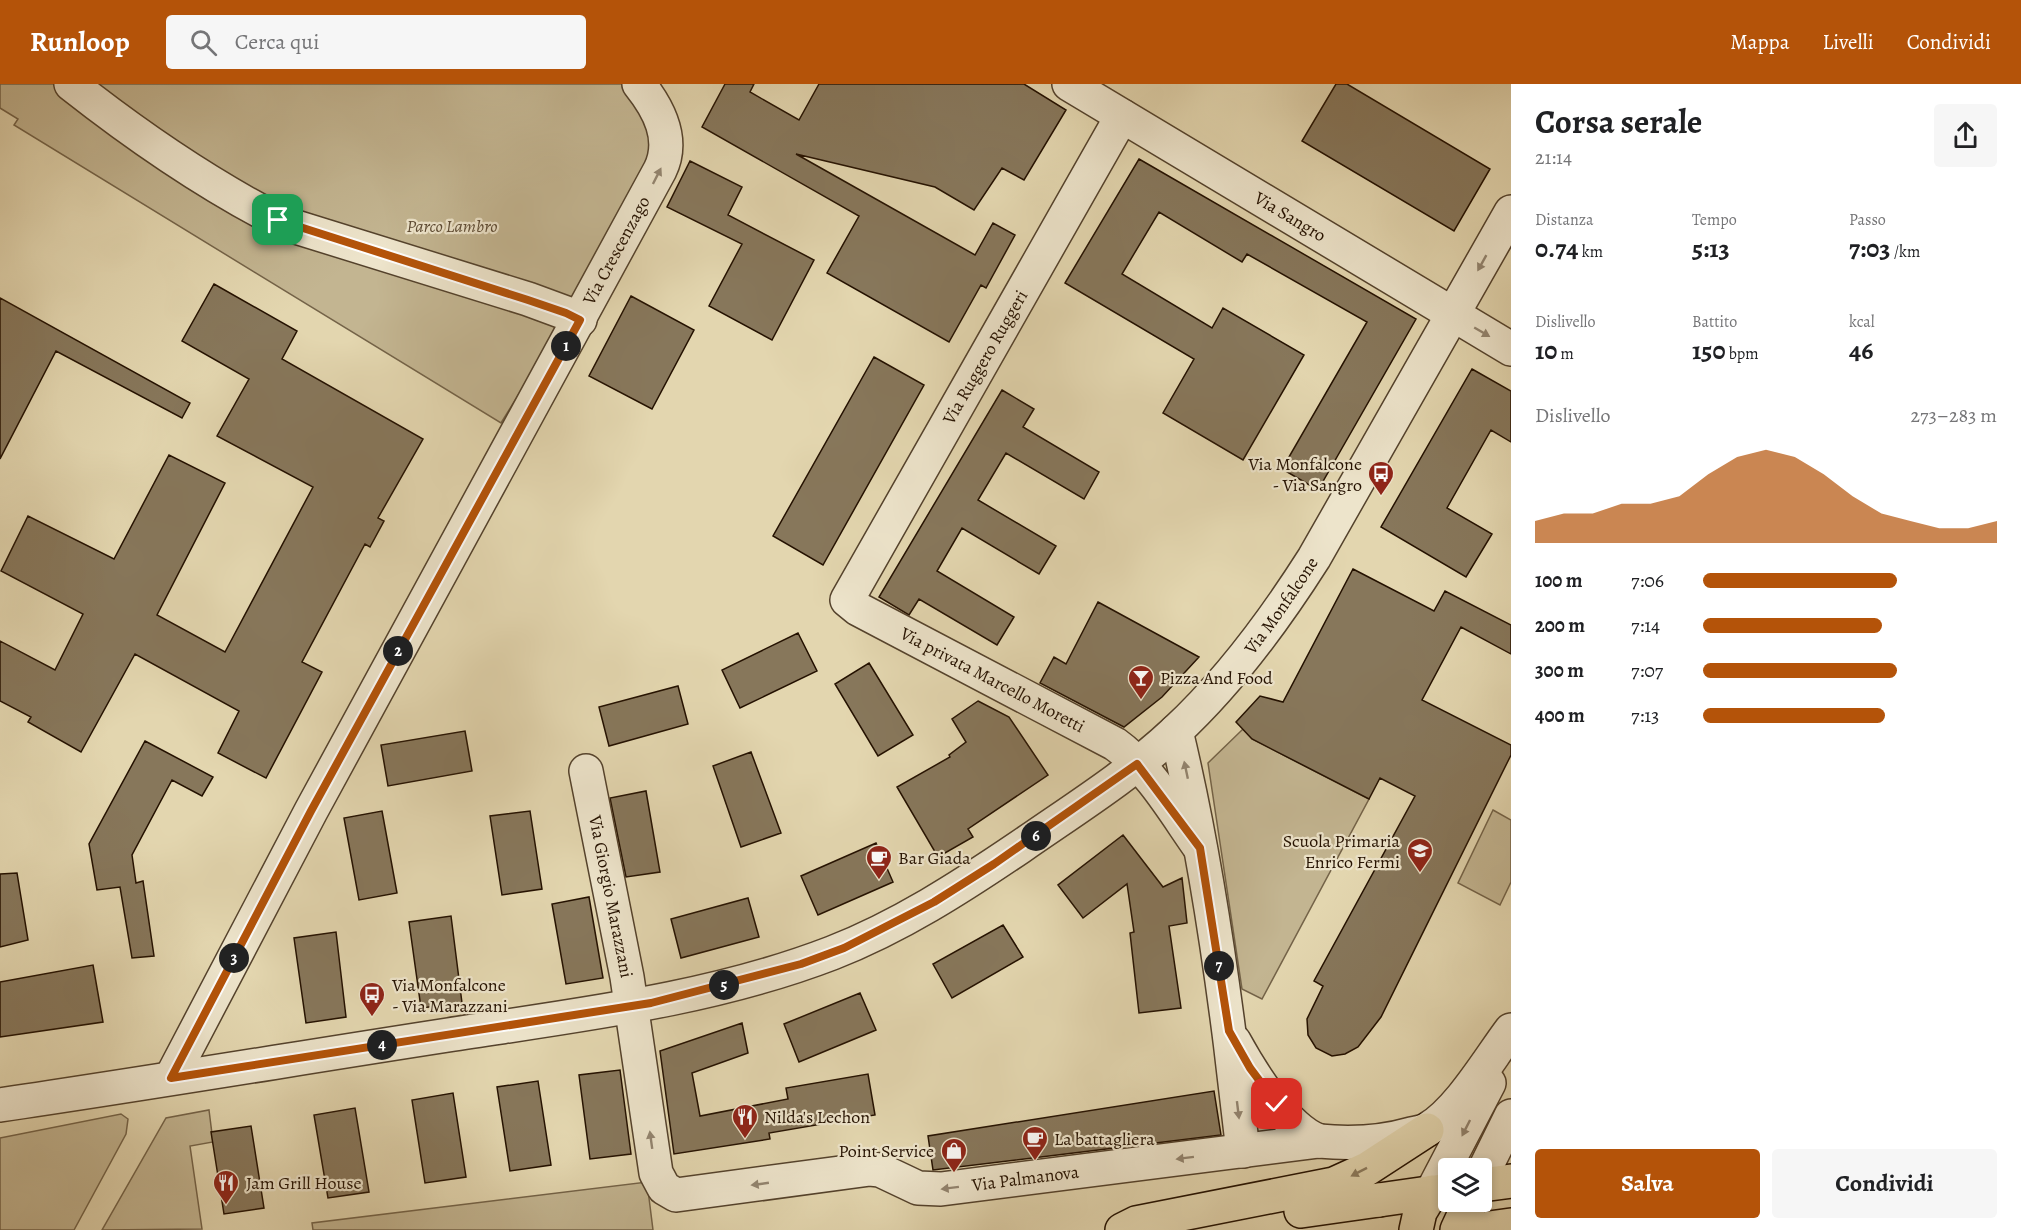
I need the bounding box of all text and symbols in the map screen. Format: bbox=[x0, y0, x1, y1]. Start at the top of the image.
search box bbox=[166, 15, 586, 69]
text: Runloop bbox=[30, 23, 130, 61]
icon: search bbox=[187, 26, 220, 59]
text: Cerca qui bbox=[235, 27, 319, 57]
text: Mappa bbox=[1730, 28, 1789, 56]
text: Livelli bbox=[1822, 28, 1874, 56]
text: Condividi bbox=[1907, 28, 1991, 56]
text: Corsa serale bbox=[1535, 99, 1702, 144]
button: share bbox=[1934, 104, 1997, 167]
text: 21:14 bbox=[1535, 144, 1572, 171]
one-way arrow bbox=[653, 168, 662, 185]
street label: Via Sangro bbox=[1249, 185, 1331, 247]
street label: Via Crescenzago bbox=[577, 192, 656, 310]
pin bbox=[252, 194, 303, 245]
icon: arrive bbox=[261, 203, 294, 236]
text: Distanza bbox=[1535, 209, 1594, 231]
text: Tempo bbox=[1692, 209, 1737, 231]
text: Passo bbox=[1849, 209, 1886, 231]
park label: Parco Lambro bbox=[406, 214, 498, 238]
text: 0.74 bbox=[1535, 231, 1579, 266]
text: 5:13 bbox=[1692, 231, 1730, 266]
text: 7:03 bbox=[1849, 231, 1891, 266]
text: km bbox=[1579, 241, 1603, 263]
text: /km bbox=[1891, 241, 1920, 263]
one-way arrow bbox=[1477, 255, 1488, 271]
street label: Via Ruggero Ruggeri bbox=[936, 286, 1033, 429]
text: Dislivello bbox=[1535, 311, 1595, 333]
text: Battito bbox=[1692, 311, 1737, 333]
text: kcal bbox=[1849, 311, 1875, 333]
one-way arrow bbox=[1474, 327, 1490, 338]
pin: 1 bbox=[551, 331, 581, 361]
text: 10 bbox=[1535, 333, 1557, 368]
text: 150 bbox=[1692, 333, 1726, 368]
text: 46 bbox=[1849, 333, 1873, 368]
text: 1 bbox=[563, 335, 569, 357]
text: m bbox=[1557, 343, 1574, 365]
text: bpm bbox=[1726, 343, 1759, 365]
text: Dislivello bbox=[1535, 402, 1611, 429]
text: 273–283 m bbox=[1911, 402, 1997, 429]
place label: Via Monfalcone - Via Sangro bbox=[1247, 452, 1362, 497]
bus stop icon: Via Monfalcone - Via Sangro bbox=[1366, 459, 1396, 497]
street label: Via Monfalcone bbox=[1238, 552, 1324, 660]
text: 100 m bbox=[1535, 567, 1583, 594]
text: 7:06 bbox=[1631, 567, 1664, 594]
text: 200 m bbox=[1535, 612, 1585, 639]
text: 7:14 bbox=[1631, 612, 1660, 639]
street label: Via privata Marcello Moretti bbox=[895, 621, 1089, 738]
pin: 2 bbox=[383, 636, 413, 666]
text: 2 bbox=[394, 640, 402, 662]
text: 300 m bbox=[1535, 657, 1584, 684]
text: 7:07 bbox=[1631, 657, 1663, 684]
bar icon: Pizza And Food bbox=[1126, 663, 1156, 701]
place label: Pizza And Food bbox=[1160, 666, 1273, 690]
text: 400 m bbox=[1535, 702, 1585, 729]
text: 7:13 bbox=[1631, 702, 1659, 729]
one-way arrow bbox=[1180, 761, 1190, 779]
street label: Via Giorgio Marazzani bbox=[583, 812, 639, 980]
pin: 6 bbox=[1021, 821, 1051, 851]
text: 6 bbox=[1032, 825, 1040, 847]
place label: Scuola Primaria Enrico Fermi bbox=[1283, 829, 1401, 874]
school or university icon: Scuola Primaria Enrico Fermi bbox=[1405, 836, 1435, 874]
cafe icon: Bar Giada bbox=[864, 843, 894, 881]
place label: Bar Giada bbox=[898, 846, 971, 870]
pin: 3 bbox=[219, 943, 249, 973]
text: 3 bbox=[231, 947, 237, 969]
pin: 7 bbox=[1204, 951, 1234, 981]
text: 7 bbox=[1216, 955, 1222, 977]
pin: 5 bbox=[709, 970, 739, 1000]
place label: Via Monfalcone - Via Marazzani bbox=[391, 973, 508, 1018]
text: 5 bbox=[721, 974, 727, 996]
bus stop icon: Via Monfalcone - Via Marazzani bbox=[357, 980, 387, 1018]
pin: 4 bbox=[367, 1030, 397, 1060]
text: 4 bbox=[378, 1034, 386, 1056]
pin bbox=[1251, 1078, 1302, 1129]
icon: check bbox=[1260, 1087, 1293, 1120]
one-way arrow bbox=[1233, 1101, 1243, 1120]
restaurant icon: Nilda's Lechon bbox=[730, 1102, 760, 1140]
place label: Nilda's Lechon bbox=[764, 1105, 870, 1129]
one-way arrow bbox=[1461, 1120, 1471, 1137]
cafe icon: La battagliera bbox=[1020, 1124, 1050, 1162]
place label: La battagliera bbox=[1054, 1127, 1155, 1151]
one-way arrow bbox=[647, 1130, 656, 1149]
shop icon: Point Service bbox=[939, 1136, 969, 1174]
place label: Point Service bbox=[839, 1139, 934, 1163]
button: Salva bbox=[1535, 1149, 1760, 1218]
button: Condividi bbox=[1772, 1149, 1997, 1218]
one-way arrow bbox=[1175, 1153, 1194, 1163]
map controls bbox=[1438, 1158, 1492, 1212]
button: layers bbox=[1438, 1158, 1492, 1212]
street label: Via Palmanova bbox=[969, 1160, 1081, 1197]
restaurant icon: Jam Grill House bbox=[211, 1168, 241, 1206]
one-way arrow bbox=[1351, 1168, 1368, 1177]
place label: Jam Grill House bbox=[246, 1171, 361, 1195]
one-way arrow bbox=[751, 1179, 770, 1188]
one-way arrow bbox=[940, 1183, 959, 1192]

